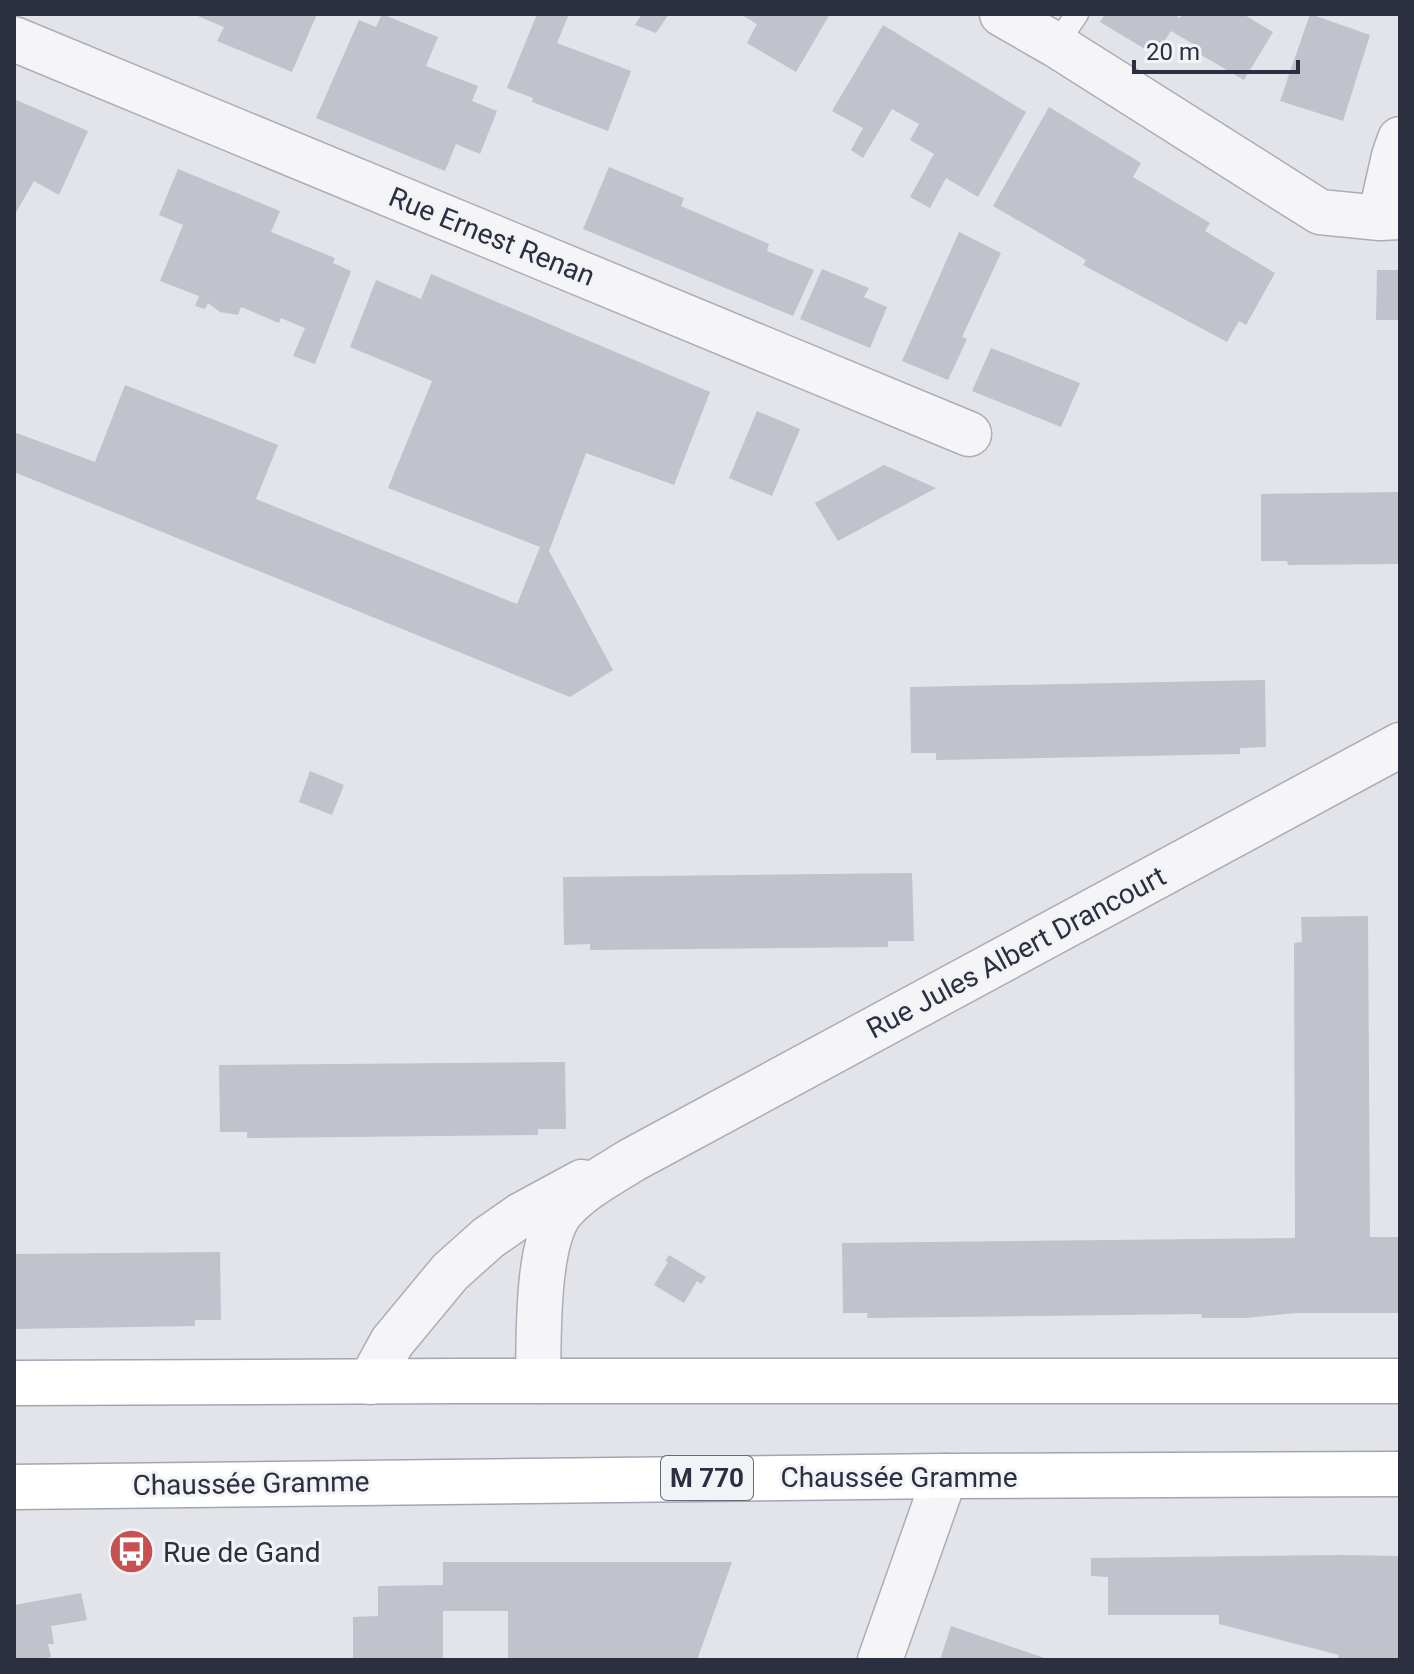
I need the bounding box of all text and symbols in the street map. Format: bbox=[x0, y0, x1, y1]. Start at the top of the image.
scale bar bbox=[1134, 24, 1298, 74]
text: 20 m bbox=[1146, 38, 1200, 66]
street label: Rue Ernest Renan bbox=[384, 180, 600, 293]
street label: Rue Jules Albert Drancourt bbox=[861, 860, 1171, 1045]
road number: M 770 bbox=[661, 1456, 753, 1500]
street label: Chaussée Gramme bbox=[780, 1461, 1018, 1494]
street label: Chaussée Gramme bbox=[132, 1465, 370, 1502]
bus stop icon: Rue de Gand bbox=[108, 1528, 156, 1576]
place label: Rue de Gand bbox=[163, 1536, 321, 1569]

